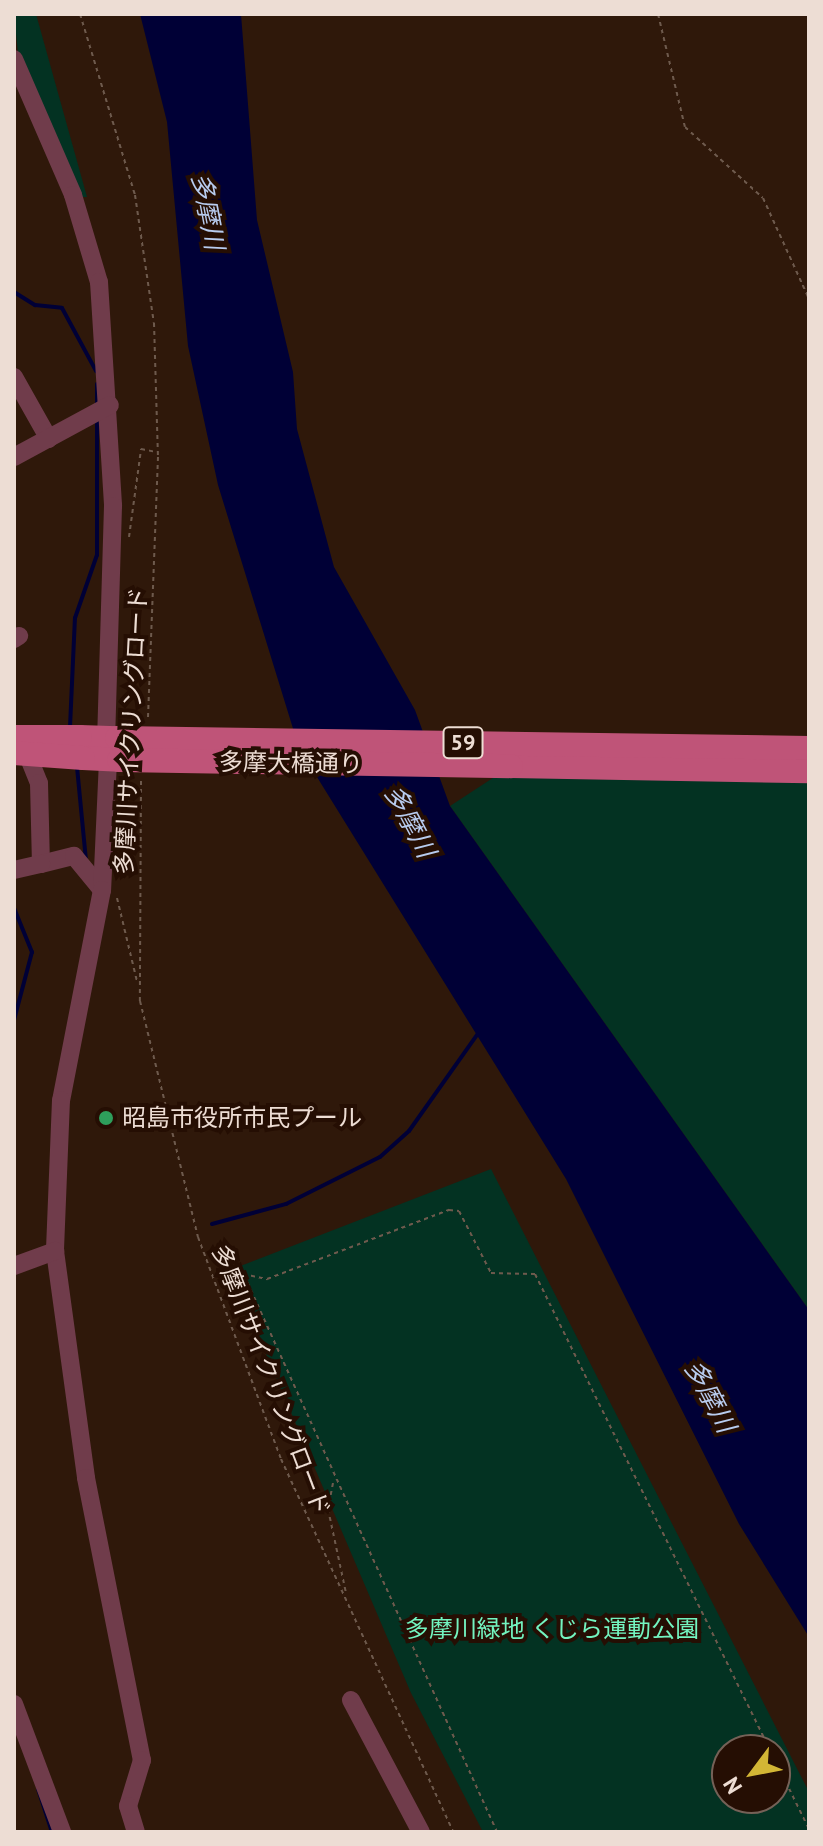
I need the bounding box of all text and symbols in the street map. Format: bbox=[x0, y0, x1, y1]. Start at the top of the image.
water label: 多摩川 bbox=[185, 170, 231, 252]
street label: 多摩川サイクリングロード bbox=[109, 586, 153, 876]
road number: 59 bbox=[441, 725, 485, 761]
street label: 多摩大橋通り bbox=[219, 747, 363, 779]
water label: 多摩川 bbox=[378, 779, 442, 863]
place label: 昭島市役所市民プール bbox=[122, 1104, 362, 1132]
marker: 昭島市役所市民プール bbox=[97, 1109, 115, 1127]
street label: 多摩川サイクリングロード bbox=[206, 1240, 336, 1520]
water label: 多摩川 bbox=[678, 1354, 742, 1438]
park label: 多摩川緑地 くじら運動公園 bbox=[405, 1615, 699, 1643]
north arrow bbox=[711, 1734, 791, 1814]
text: N bbox=[717, 1772, 748, 1799]

